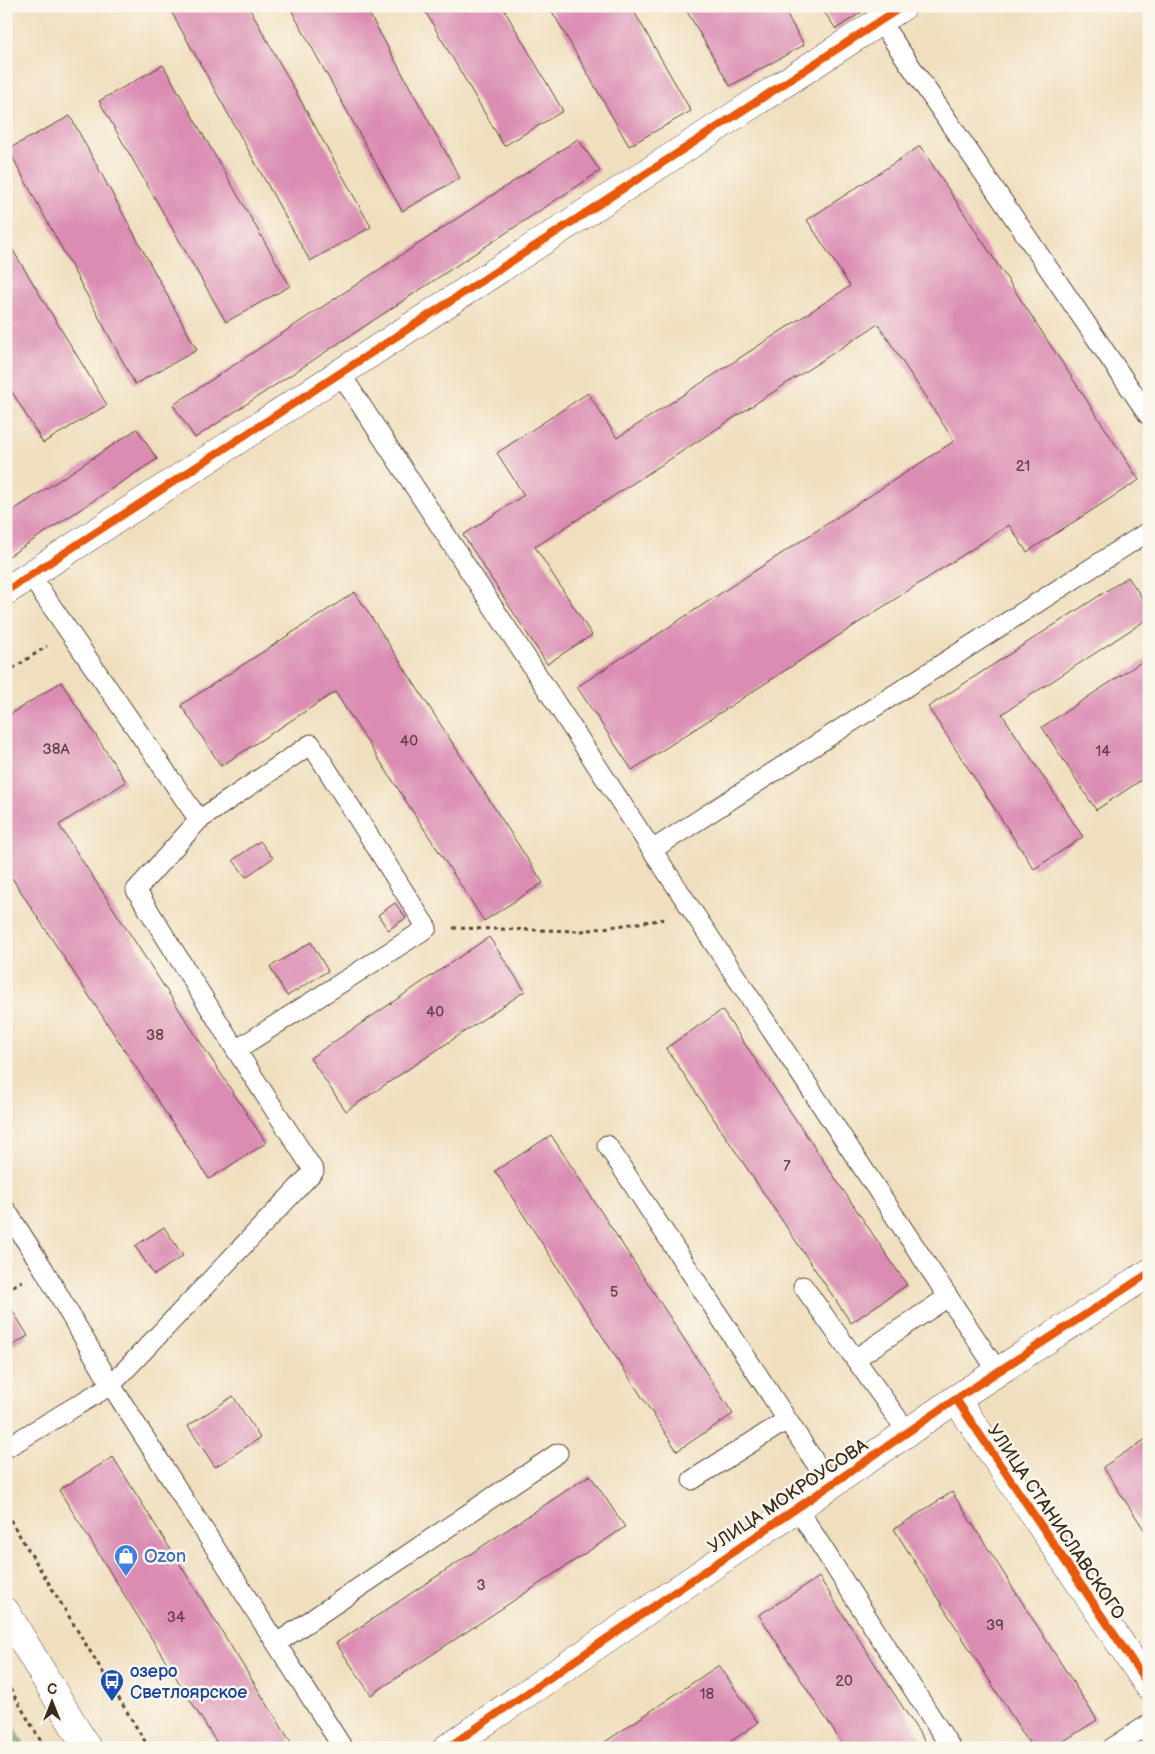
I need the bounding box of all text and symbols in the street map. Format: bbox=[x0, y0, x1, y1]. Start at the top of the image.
house number: 21 bbox=[1016, 457, 1030, 476]
house number: 40 bbox=[400, 732, 418, 751]
house number: 38А bbox=[42, 740, 70, 759]
house number: 14 bbox=[1096, 742, 1110, 761]
house number: 40 bbox=[426, 1003, 444, 1022]
house number: 38 bbox=[146, 1026, 164, 1045]
house number: 7 bbox=[783, 1157, 791, 1176]
house number: 5 bbox=[610, 1283, 618, 1302]
street label: УЛИЦА СТАНИСЛАВСКОГО bbox=[983, 1421, 1129, 1623]
street label: УЛИЦА МОКРОУСОВА bbox=[704, 1435, 872, 1557]
shop icon: Ozon bbox=[113, 1543, 139, 1577]
place label: Ozon bbox=[144, 1546, 186, 1567]
house number: 3 bbox=[476, 1576, 486, 1595]
house number: 34 bbox=[167, 1608, 185, 1627]
house number: 39 bbox=[986, 1616, 1004, 1635]
place label: озеро Светлоярское bbox=[130, 1661, 247, 1703]
bus stop icon: озеро Светлоярское bbox=[99, 1668, 125, 1702]
house number: 20 bbox=[835, 1672, 853, 1691]
north arrow bbox=[28, 1676, 78, 1726]
text: С bbox=[47, 1681, 57, 1698]
house number: 18 bbox=[700, 1685, 715, 1704]

